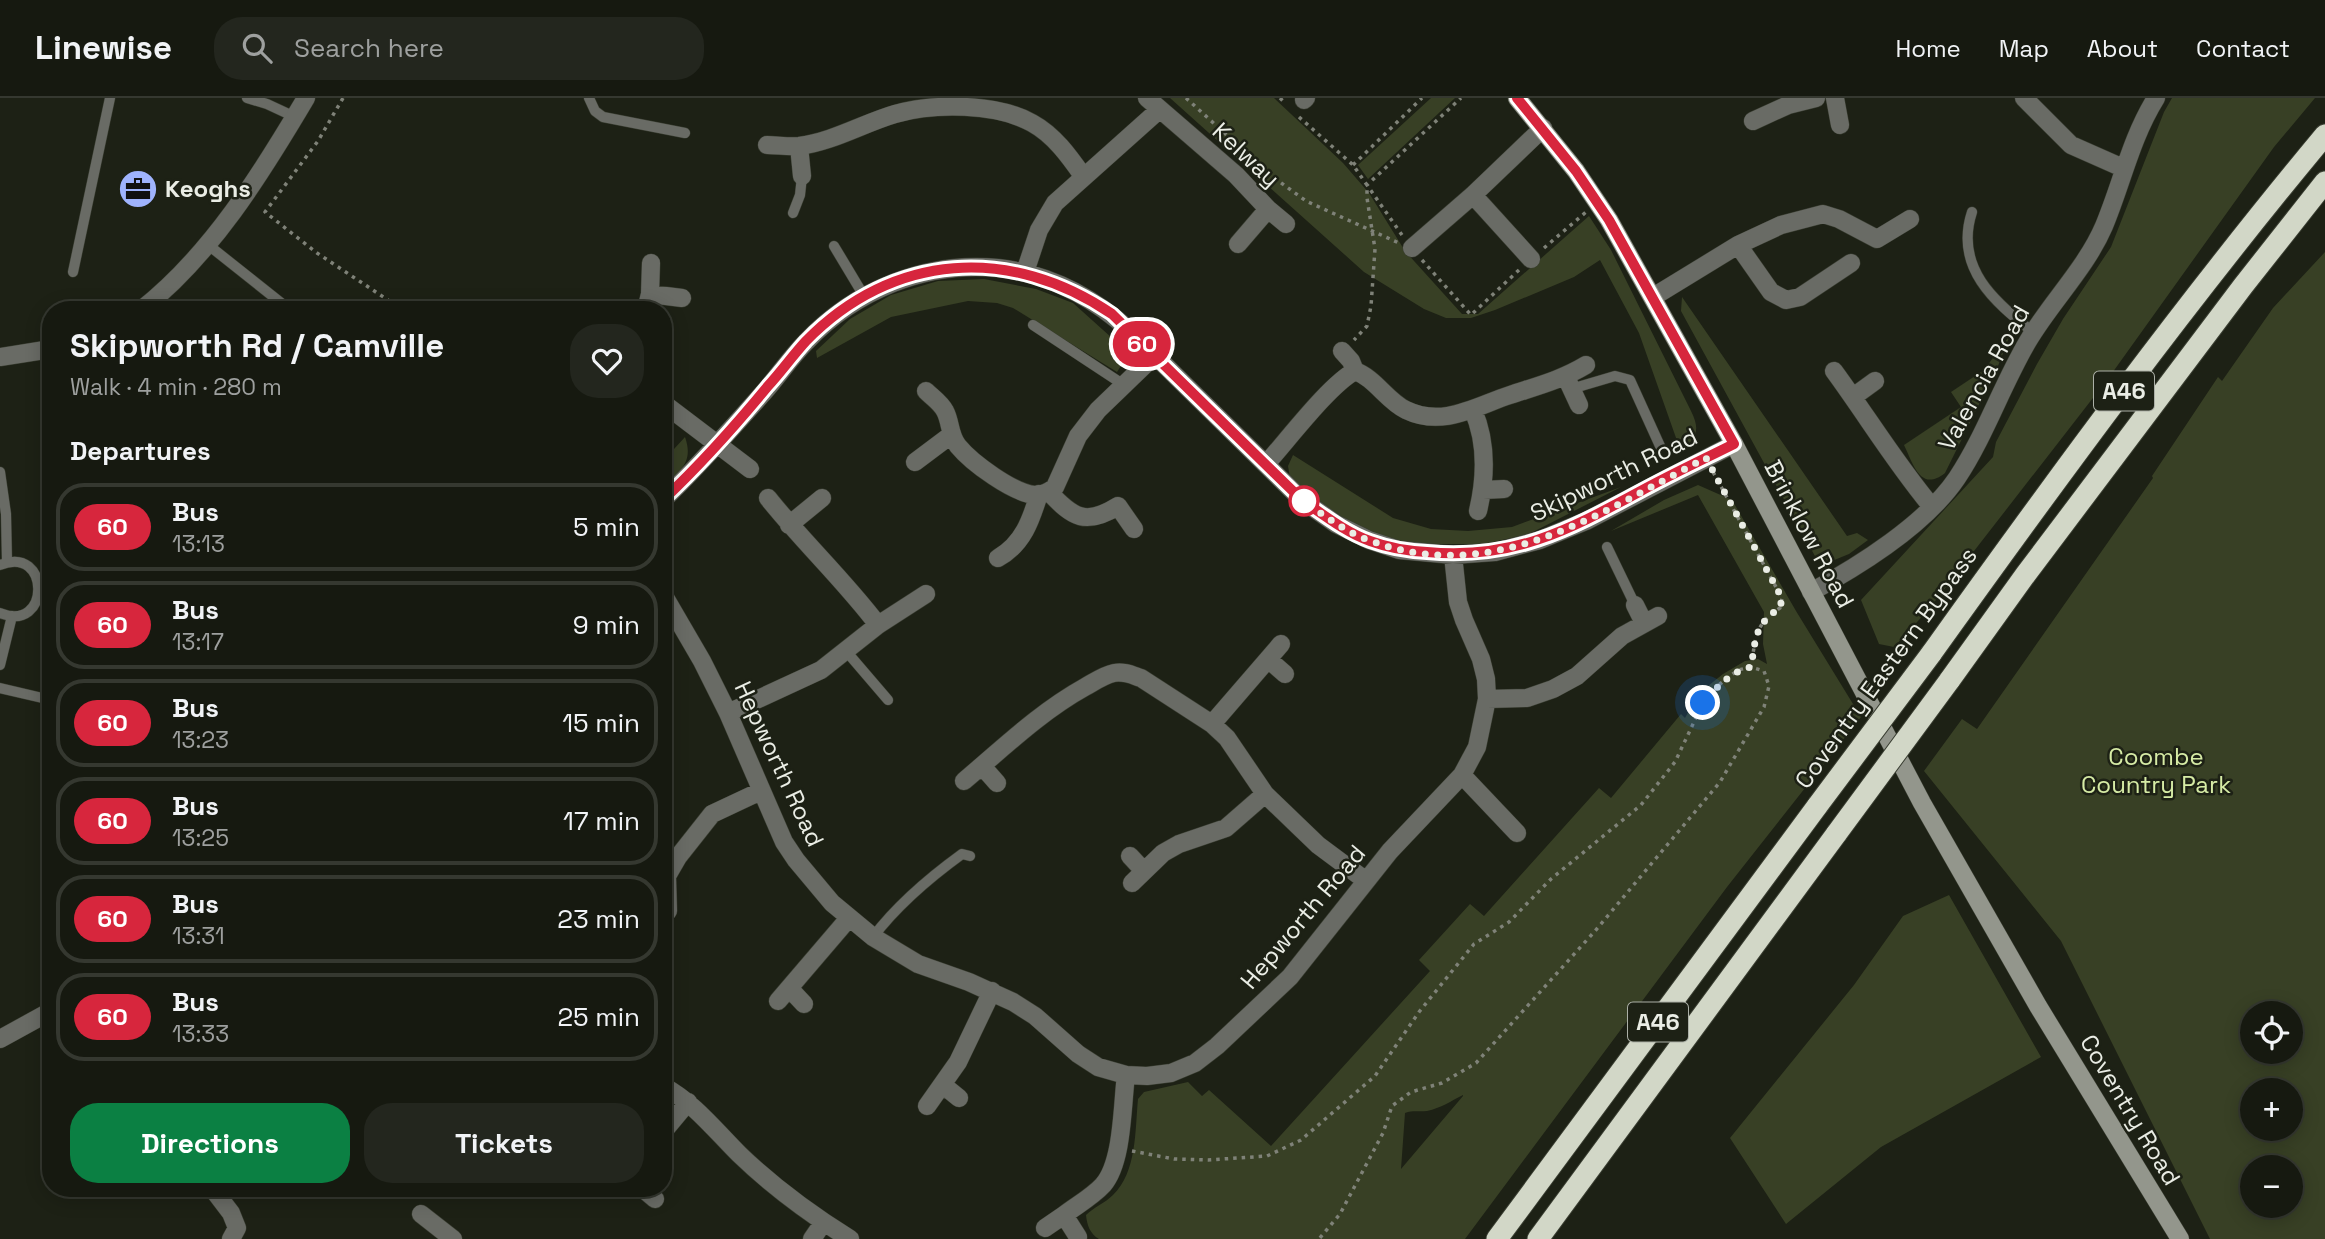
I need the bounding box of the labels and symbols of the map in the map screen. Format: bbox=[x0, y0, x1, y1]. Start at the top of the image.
street label: Kelway bbox=[1206, 116, 1287, 194]
office icon: Keoghs bbox=[117, 168, 159, 210]
place label: Keoghs bbox=[165, 173, 251, 204]
street label: Valencia Road bbox=[1931, 300, 2036, 456]
line badge: 60 bbox=[1110, 321, 1174, 367]
road number: A46 bbox=[2094, 372, 2154, 410]
street label: Skipworth Road bbox=[1525, 421, 1703, 528]
street label: Brinklow Road bbox=[1757, 454, 1861, 613]
unlabelled marker bbox=[1289, 486, 1319, 516]
street label: Coventry Eastern Bypass bbox=[1788, 541, 1984, 795]
street label: Hepworth Road bbox=[728, 676, 831, 851]
your location bbox=[1685, 685, 1720, 720]
park label: Coombe Country Park bbox=[2081, 741, 2231, 800]
street label: Hepworth Road bbox=[1233, 838, 1372, 995]
road number: A46 bbox=[1628, 1002, 1688, 1042]
street label: Coventry Road bbox=[2073, 1029, 2188, 1191]

